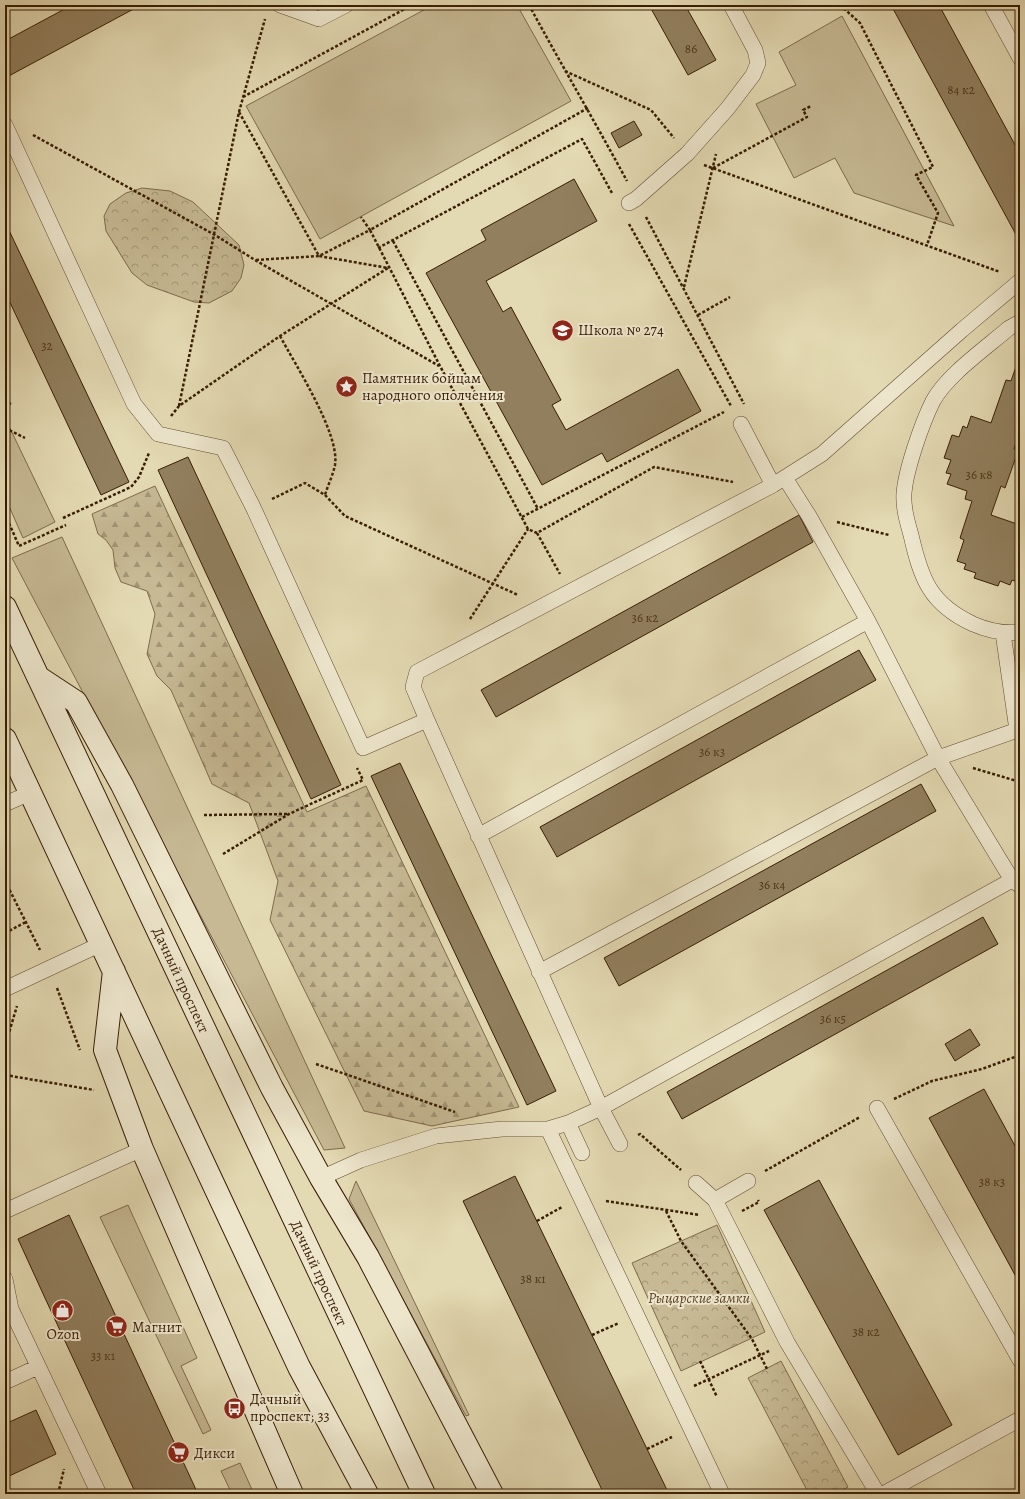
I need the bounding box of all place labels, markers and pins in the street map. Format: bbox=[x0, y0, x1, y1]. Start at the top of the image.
school or university icon: Школа № 274 bbox=[550, 317, 576, 343]
place label: Школа № 274 bbox=[578, 320, 664, 340]
place label: Памятник бойцам народного ополчения bbox=[362, 368, 504, 405]
place icon: Памятник бойцам народного ополчения bbox=[334, 374, 360, 400]
shop icon: Ozon bbox=[50, 1298, 76, 1324]
supermarket icon: Магнит bbox=[104, 1314, 130, 1340]
place label: Магнит bbox=[132, 1317, 182, 1337]
place label: Ozon bbox=[47, 1324, 79, 1344]
place label: Дачный проспект, 33 bbox=[250, 1389, 330, 1426]
bus stop icon: Дачный проспект, 33 bbox=[222, 1395, 248, 1421]
supermarket icon: Дикси bbox=[165, 1440, 191, 1466]
place label: Дикси bbox=[194, 1443, 235, 1463]

